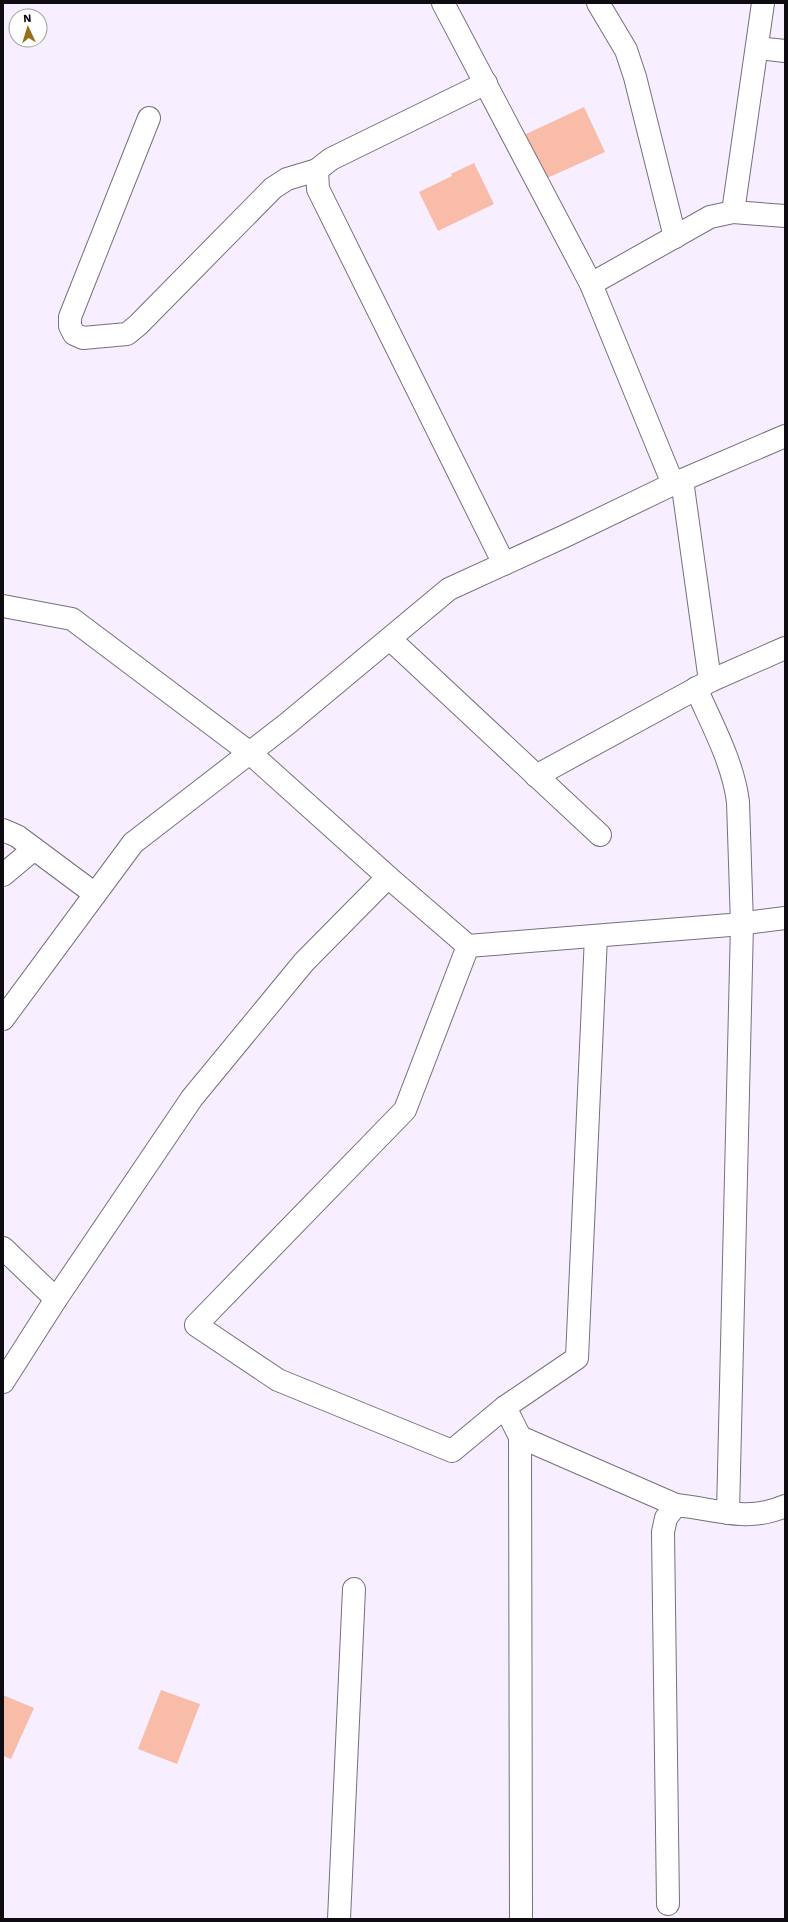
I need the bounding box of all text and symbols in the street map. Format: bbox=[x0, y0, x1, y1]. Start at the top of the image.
north arrow bbox=[8, 8, 48, 48]
text: N bbox=[23, 12, 32, 25]

